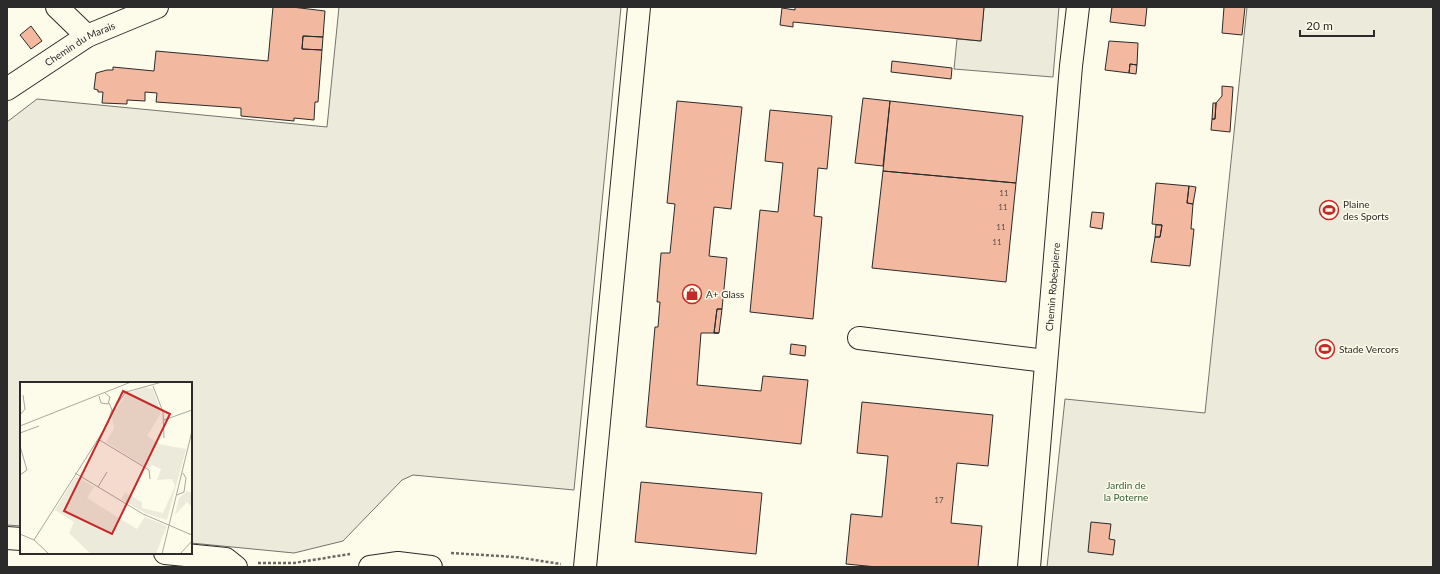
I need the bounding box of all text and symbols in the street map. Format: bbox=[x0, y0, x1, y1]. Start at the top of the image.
scale bar bbox=[1300, 12, 1374, 38]
text: 20 m bbox=[1306, 18, 1333, 33]
street label: Chemin du Marais bbox=[42, 19, 117, 68]
house number: 11 bbox=[999, 188, 1009, 198]
place label: Plaine des Sports bbox=[1343, 198, 1389, 222]
sports icon: Plaine des Sports bbox=[1318, 199, 1340, 221]
house number: 11 bbox=[998, 202, 1008, 212]
house number: 11 bbox=[996, 222, 1006, 232]
house number: 11 bbox=[992, 237, 1002, 247]
street label: Chemin Robespierre bbox=[1043, 242, 1062, 332]
shop icon: A+ Glass bbox=[681, 283, 703, 305]
place label: A+ Glass bbox=[706, 288, 744, 300]
sports icon: Stade Vercors bbox=[1314, 338, 1336, 360]
place label: Stade Vercors bbox=[1339, 343, 1399, 355]
inset map bbox=[20, 382, 192, 554]
park label: Jardin de la Poterne bbox=[1104, 479, 1148, 503]
house number: 17 bbox=[934, 495, 944, 505]

